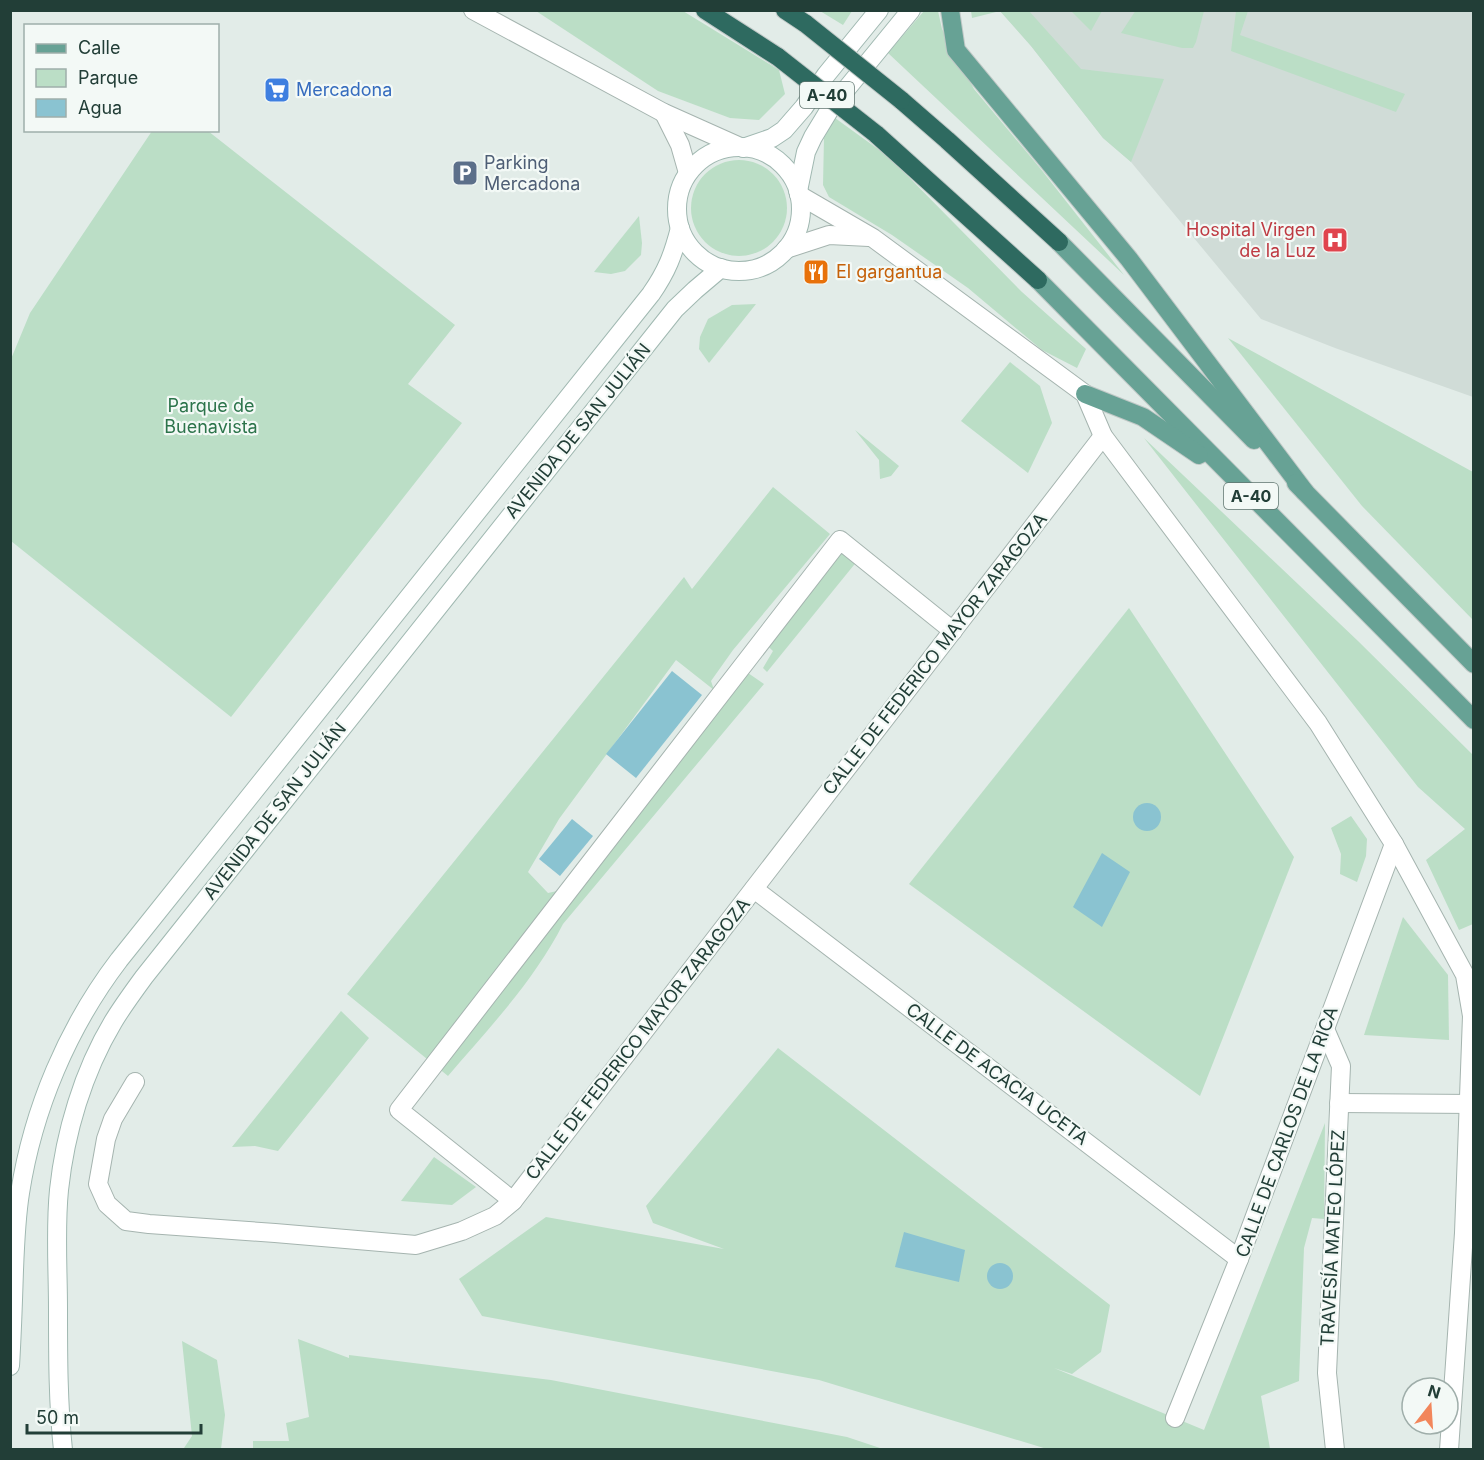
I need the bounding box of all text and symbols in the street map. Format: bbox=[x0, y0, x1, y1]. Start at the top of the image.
legend bbox=[24, 24, 219, 132]
text: Calle bbox=[78, 37, 120, 58]
text: Parque bbox=[78, 67, 138, 88]
supermarket icon: Mercadona bbox=[262, 75, 292, 105]
place label: Mercadona bbox=[296, 79, 392, 100]
road number: A-40 bbox=[800, 82, 854, 108]
text: Agua bbox=[78, 97, 122, 118]
place label: Parking Mercadona bbox=[484, 152, 580, 194]
parking icon: Parking Mercadona bbox=[450, 158, 480, 188]
place label: Hospital Virgen de la Luz bbox=[1186, 219, 1316, 261]
hospital icon: Hospital Virgen de la Luz bbox=[1320, 225, 1350, 255]
restaurant icon: El gargantua bbox=[801, 257, 831, 287]
place label: El gargantua bbox=[836, 261, 942, 282]
street label: AVENIDA DE SAN JULIÁN bbox=[500, 338, 655, 522]
park label: Parque de Buenavista bbox=[164, 395, 258, 437]
road number: A-40 bbox=[1224, 483, 1278, 509]
street label: CALLE DE FEDERICO MAYOR ZARAGOZA bbox=[818, 509, 1051, 799]
street label: AVENIDA DE SAN JULIÁN bbox=[198, 717, 350, 903]
street label: CALLE DE FEDERICO MAYOR ZARAGOZA bbox=[521, 894, 754, 1184]
street label: CALLE DE ACACIA UCETA bbox=[902, 998, 1092, 1149]
street label: CALLE DE CARLOS DE LA RICA bbox=[1231, 1004, 1342, 1260]
street label: TRAVESÍA MATEO LÓPEZ bbox=[1315, 1129, 1349, 1347]
north arrow bbox=[1400, 1376, 1460, 1436]
text: N bbox=[1426, 1380, 1443, 1403]
scale bar bbox=[27, 1397, 201, 1435]
text: 50 m bbox=[36, 1407, 79, 1428]

